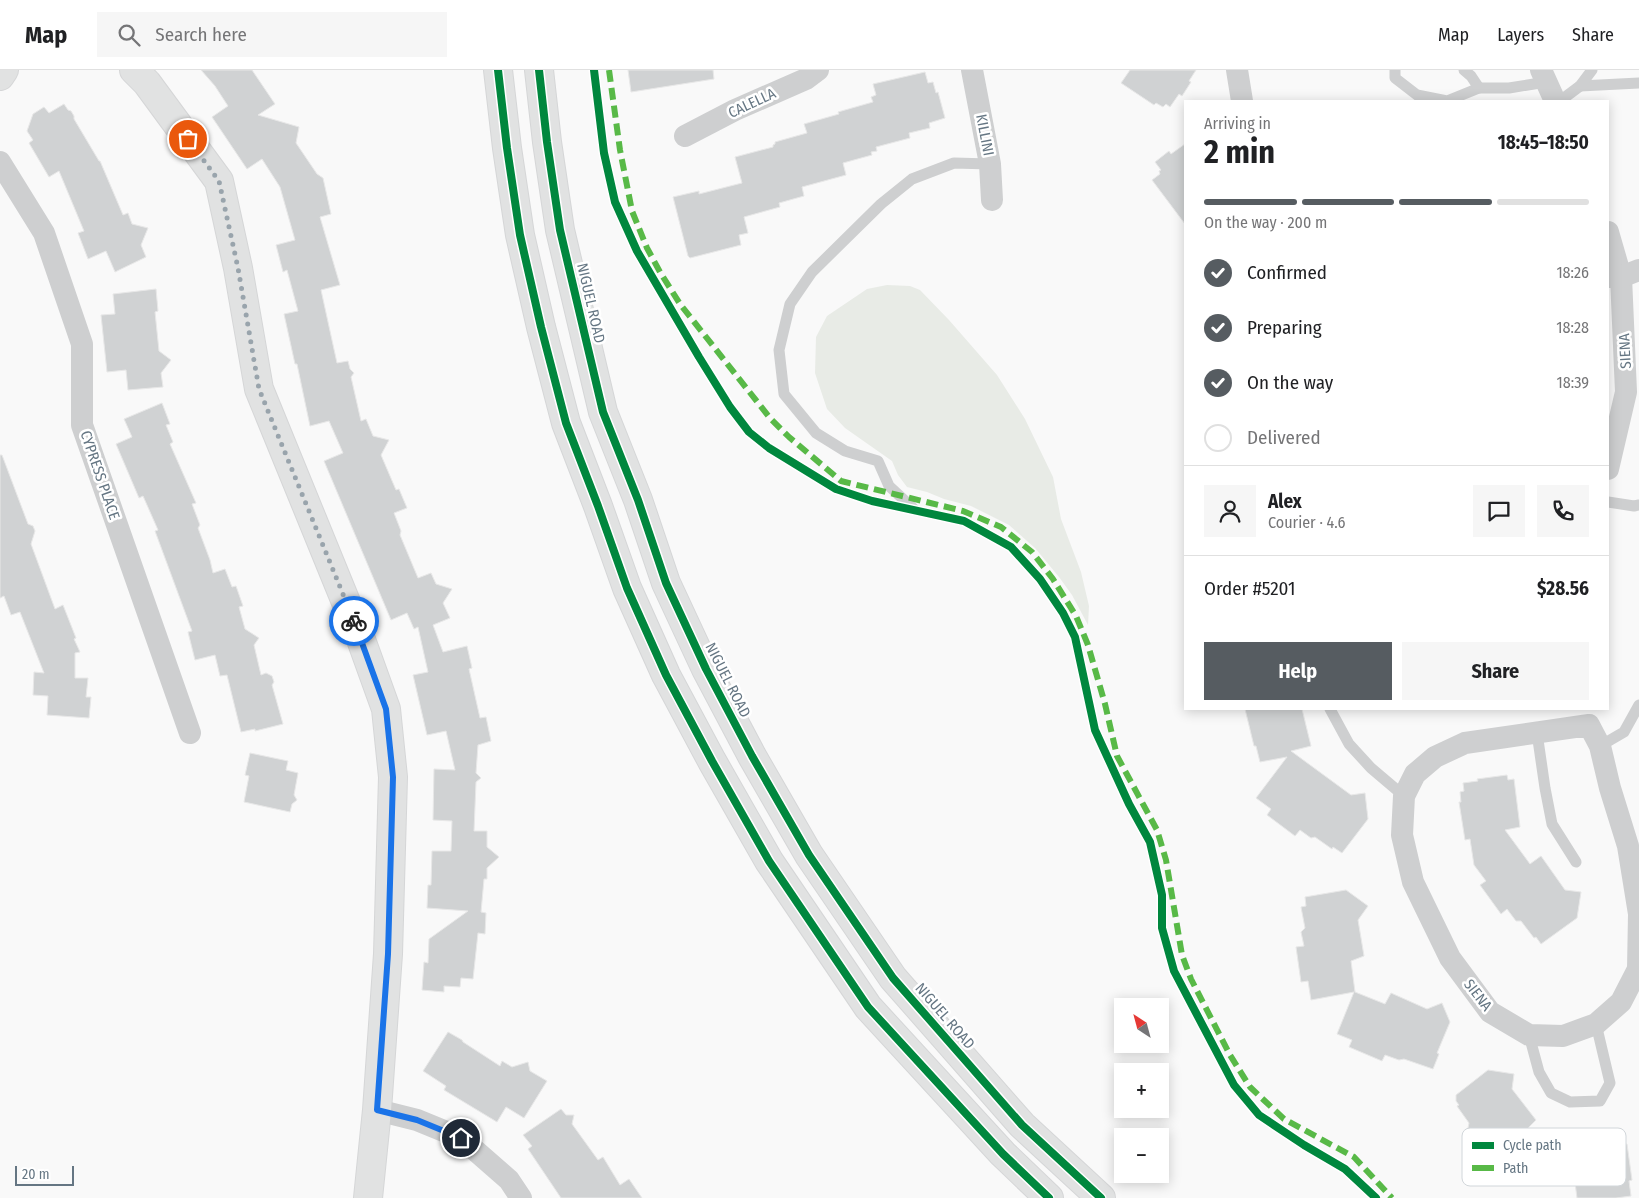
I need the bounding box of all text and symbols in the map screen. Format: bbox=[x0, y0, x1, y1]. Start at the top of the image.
search box bbox=[97, 12, 447, 57]
text: Map bbox=[25, 21, 67, 49]
icon: search bbox=[115, 21, 143, 49]
text: Search here bbox=[155, 23, 247, 46]
text: Map bbox=[1438, 24, 1469, 46]
text: Layers bbox=[1497, 24, 1544, 46]
text: Share bbox=[1572, 24, 1614, 46]
street label: CALELLA bbox=[725, 84, 779, 122]
street label: KILLINI bbox=[972, 113, 998, 157]
text: Arriving in bbox=[1204, 114, 1271, 133]
pin bbox=[167, 118, 209, 160]
icon: bag bbox=[174, 125, 202, 153]
text: 18:45–18:50 bbox=[1498, 131, 1589, 154]
text: 2 min bbox=[1204, 133, 1275, 171]
text: On the way · 200 m bbox=[1204, 213, 1327, 232]
icon: check bbox=[1204, 259, 1232, 287]
street label: NIGUEL ROAD bbox=[573, 261, 609, 345]
text: Confirmed bbox=[1247, 261, 1327, 284]
text: 18:26 bbox=[1556, 263, 1589, 282]
icon: check bbox=[1204, 314, 1232, 342]
text: Preparing bbox=[1247, 316, 1322, 339]
text: 18:28 bbox=[1556, 318, 1589, 337]
street label: SIENA bbox=[1615, 333, 1635, 369]
icon: check bbox=[1204, 369, 1232, 397]
text: On the way bbox=[1247, 371, 1333, 394]
text: 18:39 bbox=[1556, 373, 1589, 392]
text: Delivered bbox=[1247, 426, 1321, 449]
street label: CYPRESS PLACE bbox=[76, 428, 124, 522]
button: person bbox=[1204, 485, 1256, 537]
button: chat bbox=[1473, 485, 1525, 537]
button: phone bbox=[1537, 485, 1589, 537]
text: Alex bbox=[1268, 490, 1302, 513]
text: Courier · 4.6 bbox=[1268, 513, 1346, 532]
text: Order #5201 bbox=[1204, 577, 1295, 600]
text: $28.56 bbox=[1537, 577, 1589, 600]
courier bbox=[329, 596, 379, 646]
icon: bike bbox=[340, 607, 368, 635]
street label: NIGUEL ROAD bbox=[701, 640, 755, 720]
button: Help bbox=[1204, 642, 1392, 700]
button: Share bbox=[1402, 642, 1589, 700]
street label: SIENA bbox=[1460, 976, 1496, 1015]
street label: NIGUEL ROAD bbox=[911, 979, 979, 1053]
north arrow bbox=[1114, 998, 1169, 1052]
map controls bbox=[1114, 998, 1169, 1183]
button: + bbox=[1114, 1063, 1169, 1118]
pin bbox=[440, 1117, 482, 1159]
icon: home bbox=[447, 1124, 475, 1152]
button: − bbox=[1114, 1128, 1169, 1183]
legend bbox=[1462, 1128, 1626, 1186]
text: Cycle path bbox=[1503, 1137, 1562, 1154]
text: Path bbox=[1503, 1160, 1528, 1177]
scale bar bbox=[15, 1163, 74, 1186]
text: 20 m bbox=[22, 1166, 50, 1183]

